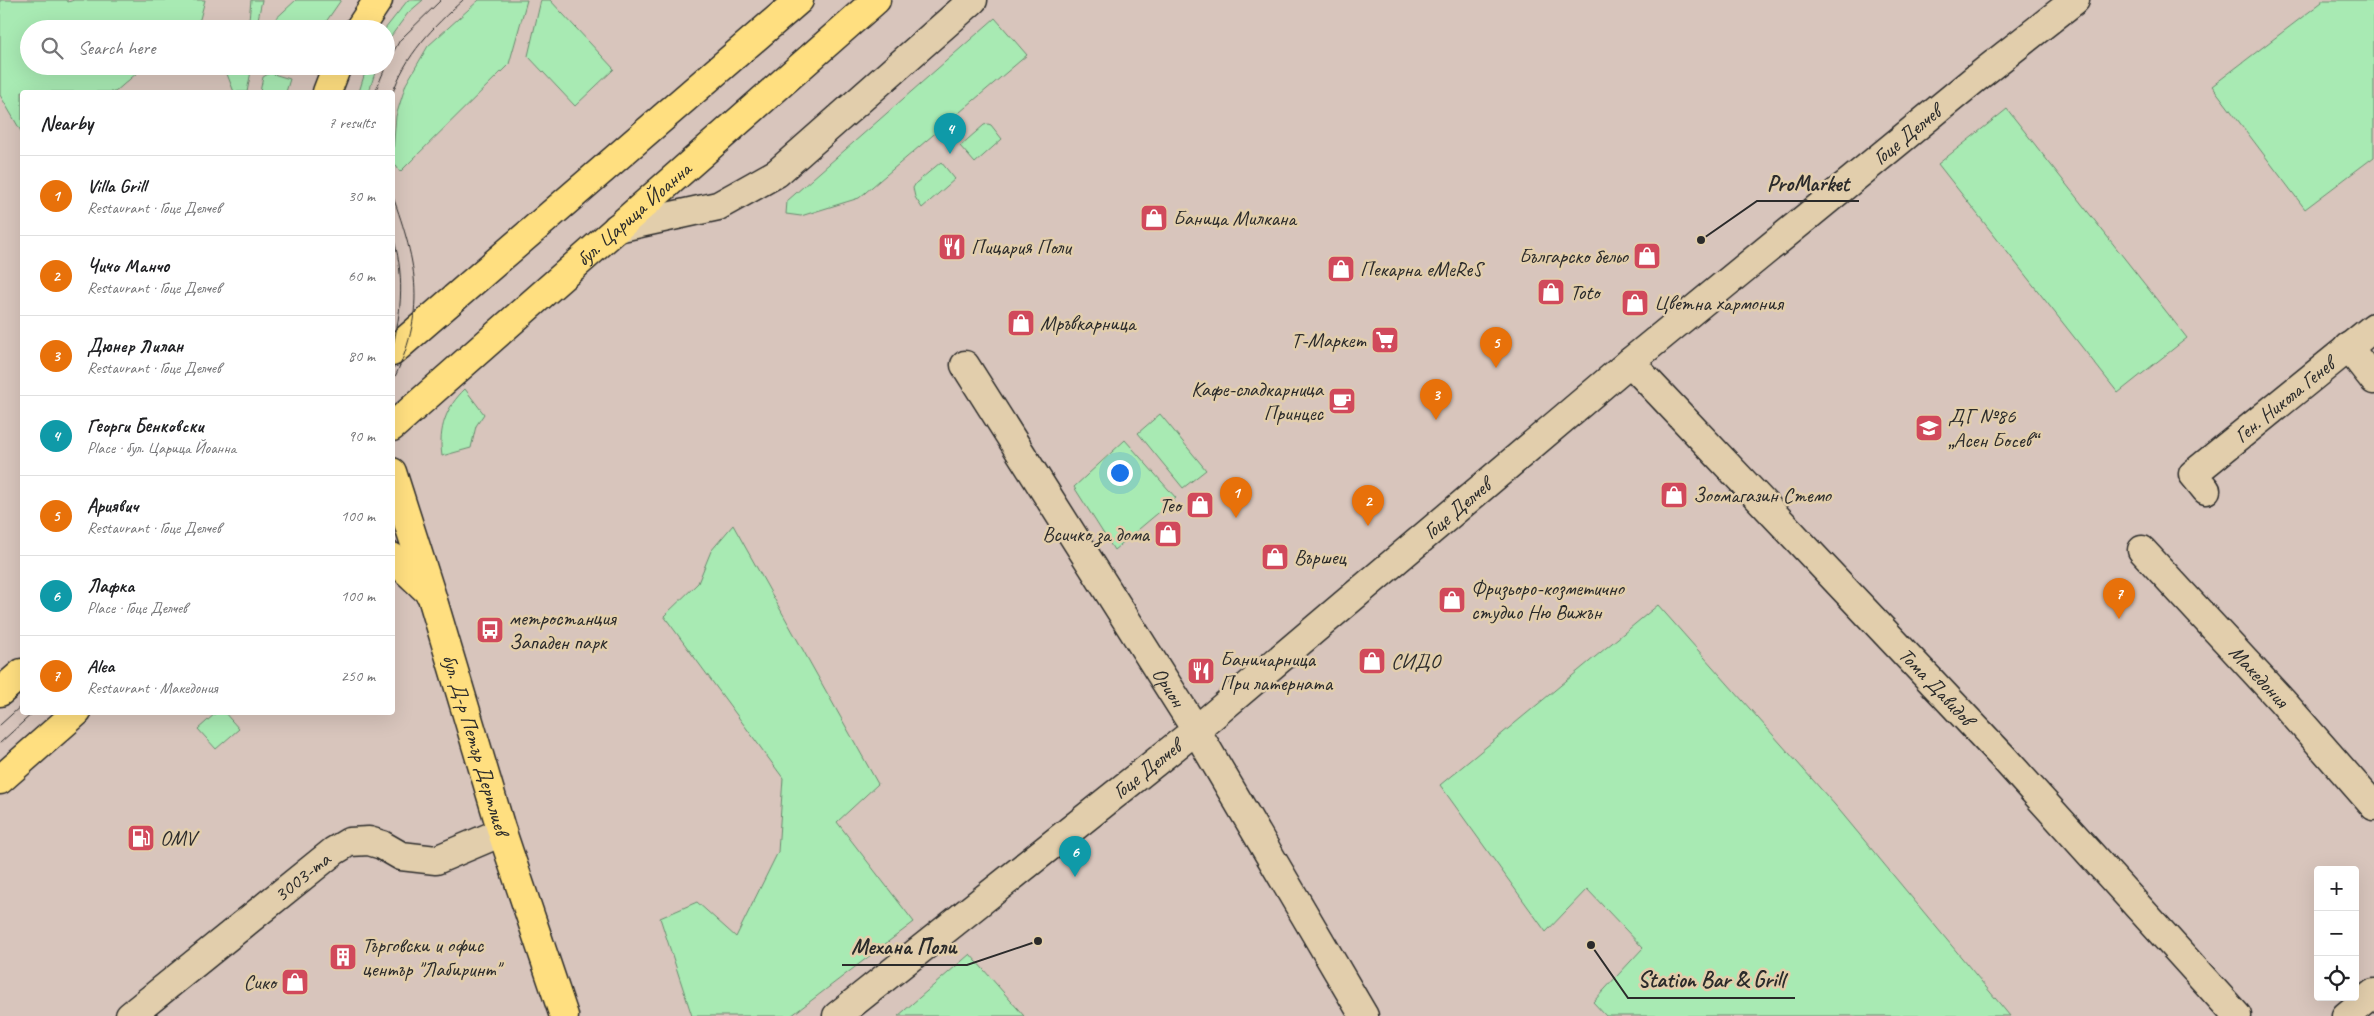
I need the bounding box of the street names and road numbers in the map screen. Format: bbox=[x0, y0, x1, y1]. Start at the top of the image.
street label: Гоце Делчев bbox=[1867, 96, 1950, 170]
street label: бул. Царица Йоанна bbox=[570, 155, 698, 272]
street label: Ген. Никола Генев bbox=[2229, 349, 2343, 448]
street label: Гоце Делчев bbox=[1418, 470, 1499, 545]
street label: Македония bbox=[2224, 639, 2295, 714]
street label: Тома Давидов bbox=[1893, 642, 1982, 734]
street label: бул. Д-р Петър Дертлиев bbox=[437, 651, 516, 842]
street label: Орион bbox=[1147, 662, 1192, 713]
street label: Гоце Делчев bbox=[1107, 731, 1190, 804]
street label: 3003-та bbox=[268, 845, 337, 908]

